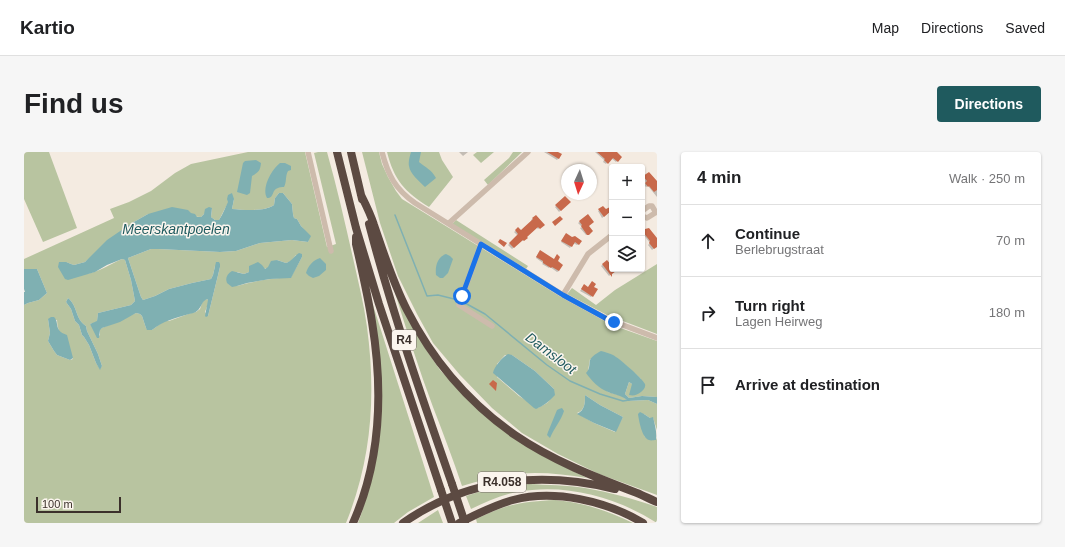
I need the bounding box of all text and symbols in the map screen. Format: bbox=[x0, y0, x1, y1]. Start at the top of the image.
text: Kartio bbox=[20, 17, 75, 38]
text: Map bbox=[872, 20, 899, 36]
text: Directions bbox=[921, 20, 983, 36]
text: Saved bbox=[1005, 20, 1045, 36]
button: Directions bbox=[937, 86, 1041, 122]
text: Find us bbox=[24, 88, 124, 119]
north arrow bbox=[561, 164, 597, 200]
map controls bbox=[609, 164, 645, 272]
button: + bbox=[609, 164, 645, 200]
text: 4 min bbox=[697, 168, 741, 187]
text: Walk · 250 m bbox=[949, 171, 1025, 186]
button: − bbox=[609, 200, 645, 236]
water label: Meerskantpoelen bbox=[122, 221, 230, 237]
text: Continue bbox=[735, 225, 800, 242]
icon: ahead bbox=[697, 230, 719, 252]
text: 70 m bbox=[996, 233, 1025, 248]
button: layers bbox=[609, 236, 645, 272]
text: Berlebrugstraat bbox=[735, 242, 824, 257]
route start bbox=[453, 287, 471, 305]
text: Turn right bbox=[735, 297, 805, 314]
icon: right bbox=[697, 302, 719, 324]
text: 180 m bbox=[989, 305, 1025, 320]
route end bbox=[605, 313, 623, 331]
text: Lagen Heirweg bbox=[735, 314, 822, 329]
water label: Damsloot bbox=[523, 329, 580, 378]
road number: R4 bbox=[392, 330, 416, 350]
icon: arrive bbox=[697, 374, 719, 396]
text: Arrive at destination bbox=[735, 376, 880, 393]
road number: R4.058 bbox=[478, 472, 526, 492]
scale bar bbox=[36, 495, 121, 514]
text: 100 m bbox=[42, 498, 73, 510]

